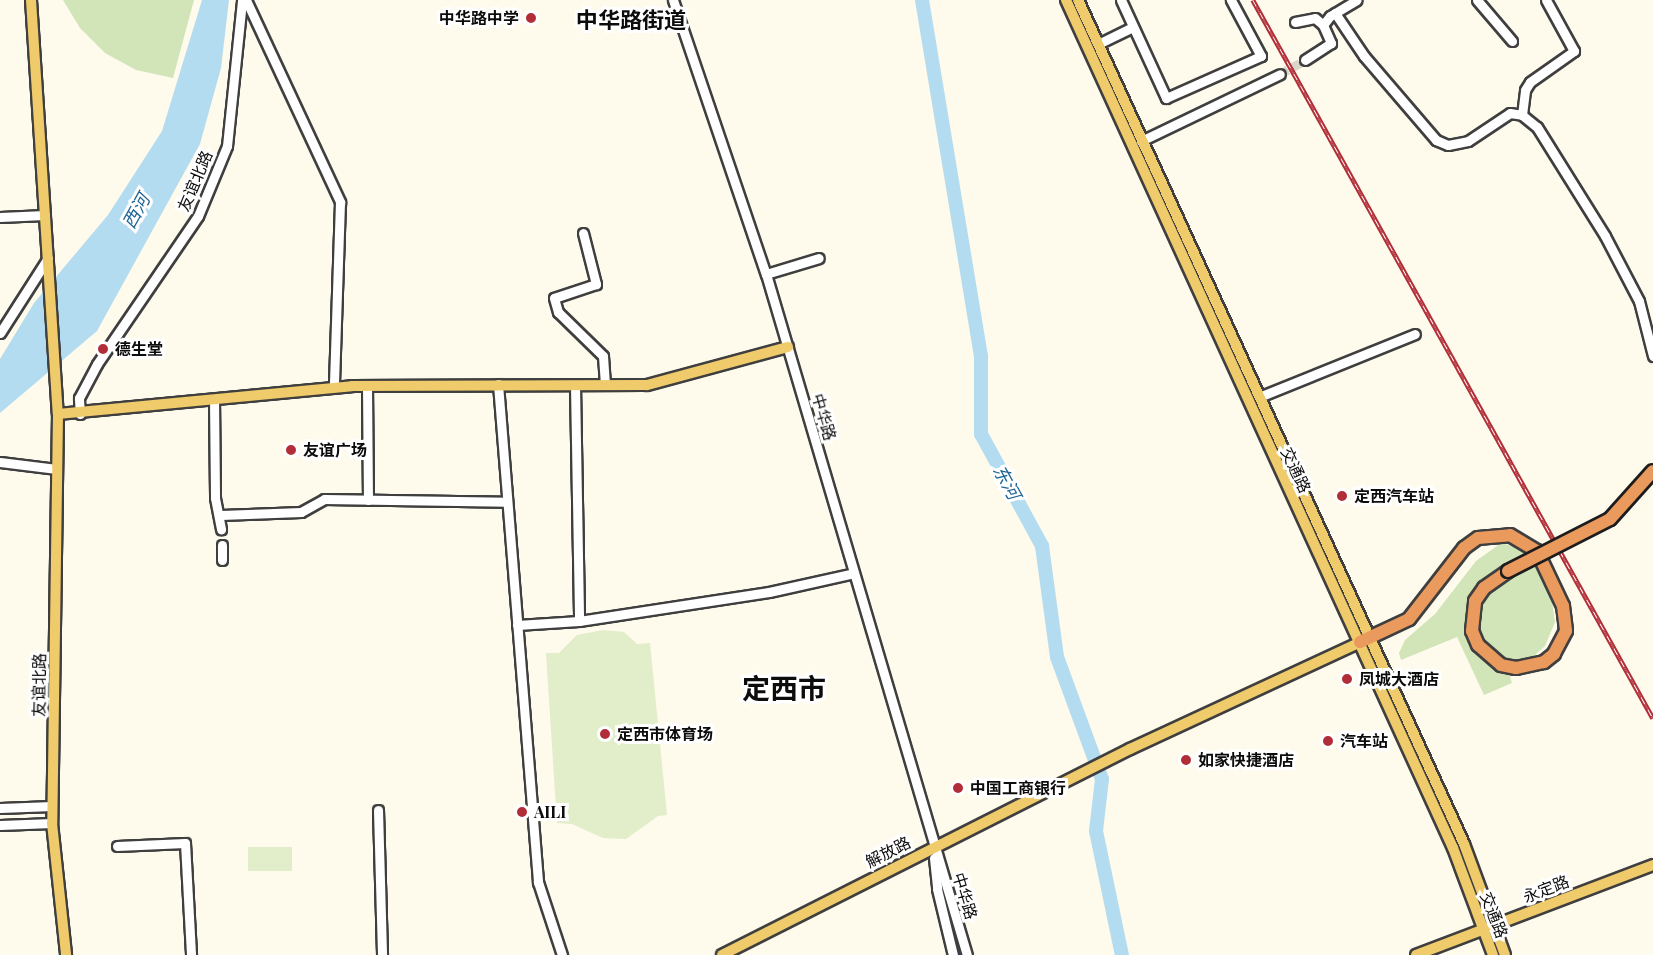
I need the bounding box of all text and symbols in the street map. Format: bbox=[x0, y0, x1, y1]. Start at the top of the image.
district label: 中华路街道 bbox=[576, 7, 686, 33]
place label: 中华路中学 bbox=[439, 8, 519, 28]
marker: 中华路中学 bbox=[524, 11, 538, 25]
street label: 友谊北路 bbox=[174, 148, 216, 214]
water label: 西河 bbox=[118, 190, 154, 232]
place label: 德生堂 bbox=[115, 339, 163, 359]
marker: 德生堂 bbox=[96, 342, 110, 356]
street label: 中华路 bbox=[808, 391, 840, 443]
place label: 友谊广场 bbox=[303, 440, 367, 460]
marker: 友谊广场 bbox=[284, 443, 298, 457]
street label: 交通路 bbox=[1277, 444, 1315, 496]
water label: 东河 bbox=[989, 461, 1025, 503]
place label: 定西汽车站 bbox=[1354, 486, 1434, 506]
marker: 定西汽车站 bbox=[1335, 489, 1349, 503]
street label: 友谊北路 bbox=[29, 653, 49, 717]
place label: 凤城大酒店 bbox=[1359, 669, 1439, 689]
district label: 定西市 bbox=[742, 671, 826, 705]
marker: 凤城大酒店 bbox=[1340, 672, 1354, 686]
place label: 定西市体育场 bbox=[617, 724, 713, 744]
marker: 定西市体育场 bbox=[598, 727, 612, 741]
place label: 汽车站 bbox=[1340, 731, 1388, 751]
marker: 汽车站 bbox=[1321, 734, 1335, 748]
place label: 如家快捷酒店 bbox=[1198, 750, 1294, 770]
marker: 如家快捷酒店 bbox=[1179, 753, 1193, 767]
place label: 中国工商银行 bbox=[970, 778, 1066, 798]
marker: 中国工商银行 bbox=[951, 781, 965, 795]
place label: AILI bbox=[534, 802, 566, 822]
marker: AILI bbox=[515, 805, 529, 819]
street label: 解放路 bbox=[862, 833, 914, 871]
street label: 中华路 bbox=[949, 870, 981, 922]
street label: 永定路 bbox=[1520, 871, 1572, 907]
street label: 交通路 bbox=[1476, 889, 1512, 941]

